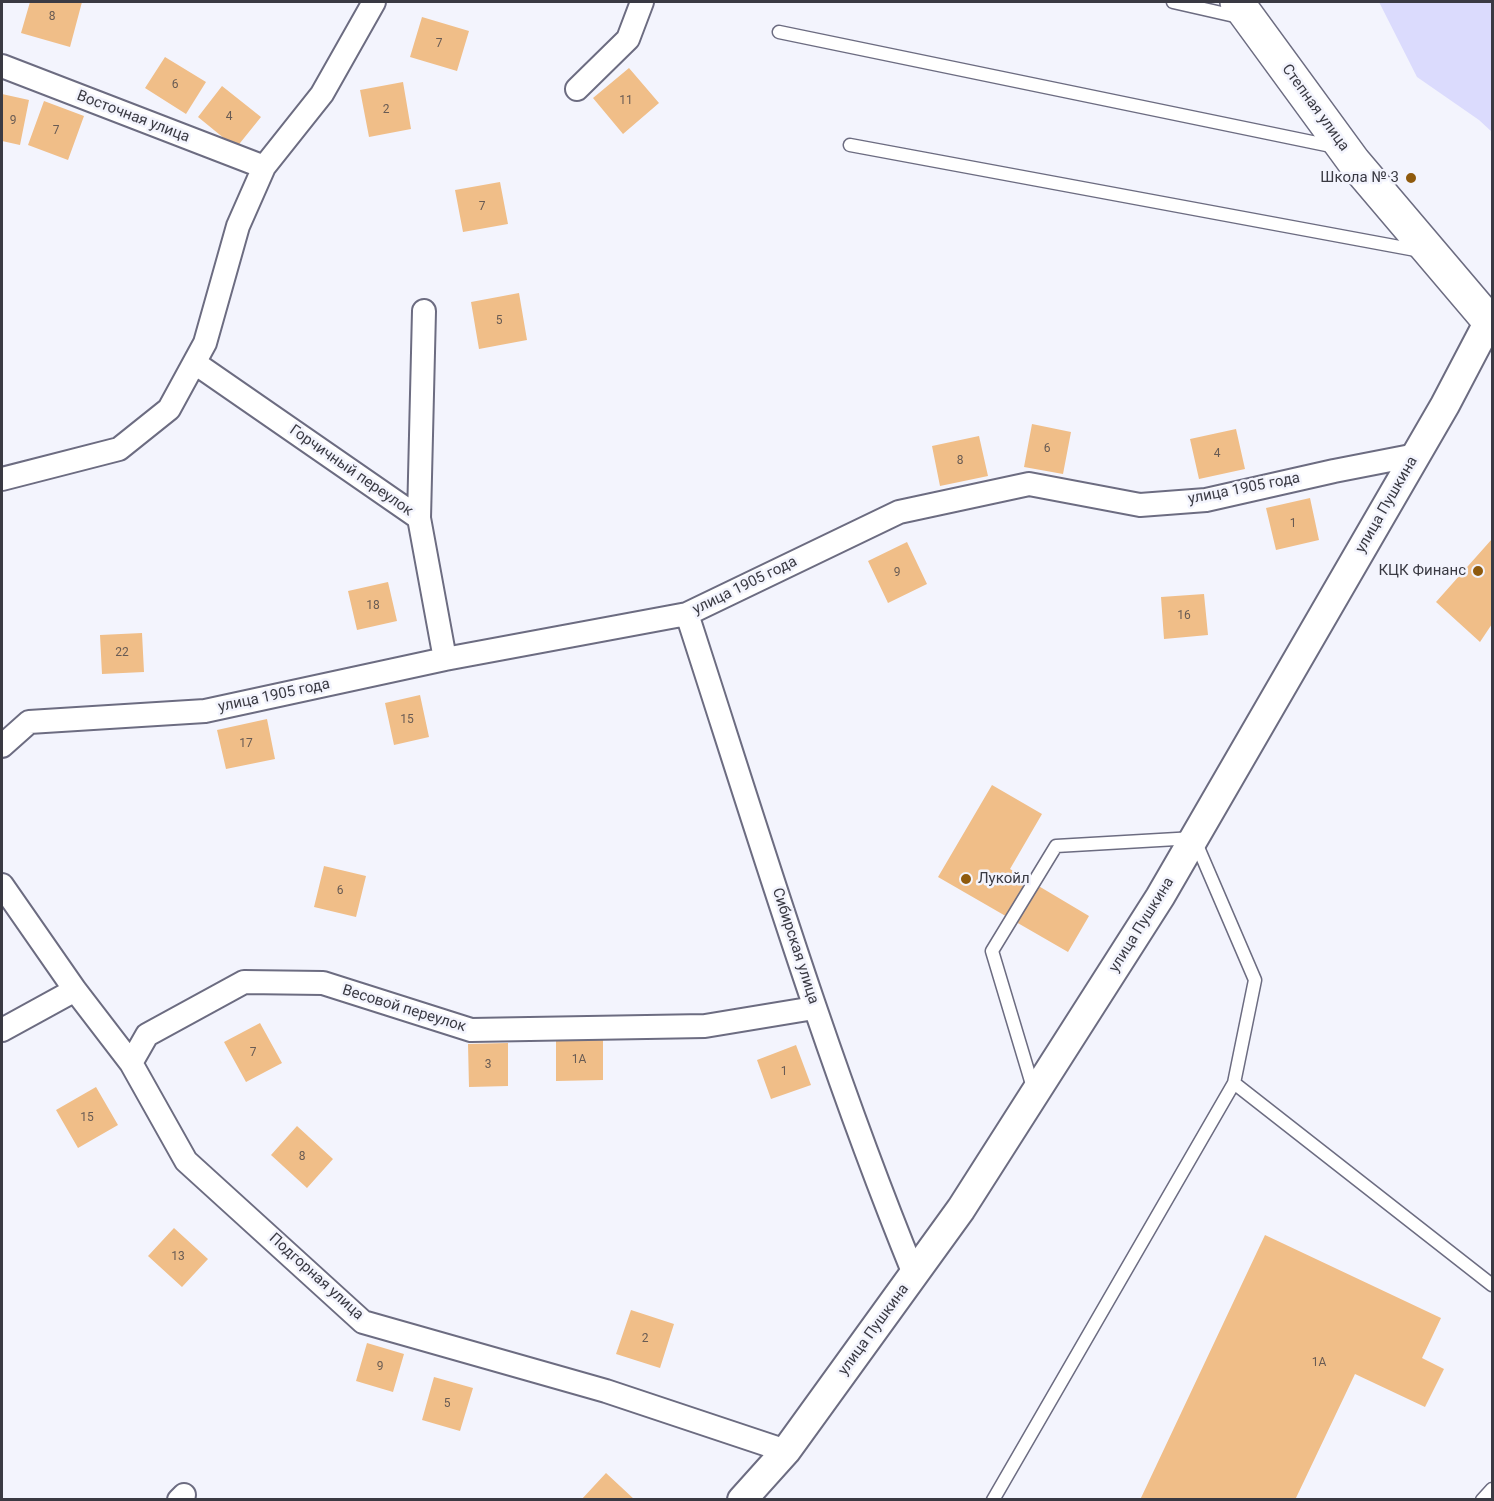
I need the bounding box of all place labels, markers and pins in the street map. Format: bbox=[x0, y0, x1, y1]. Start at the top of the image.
place label: Школа № 3 bbox=[1320, 169, 1399, 187]
marker: Школа № 3 bbox=[1404, 171, 1418, 185]
place label: КЦК Финанс bbox=[1378, 562, 1466, 580]
marker: КЦК Финанс bbox=[1471, 564, 1485, 578]
place label: Лукойл bbox=[978, 870, 1030, 888]
marker: Лукойл bbox=[959, 872, 973, 886]

